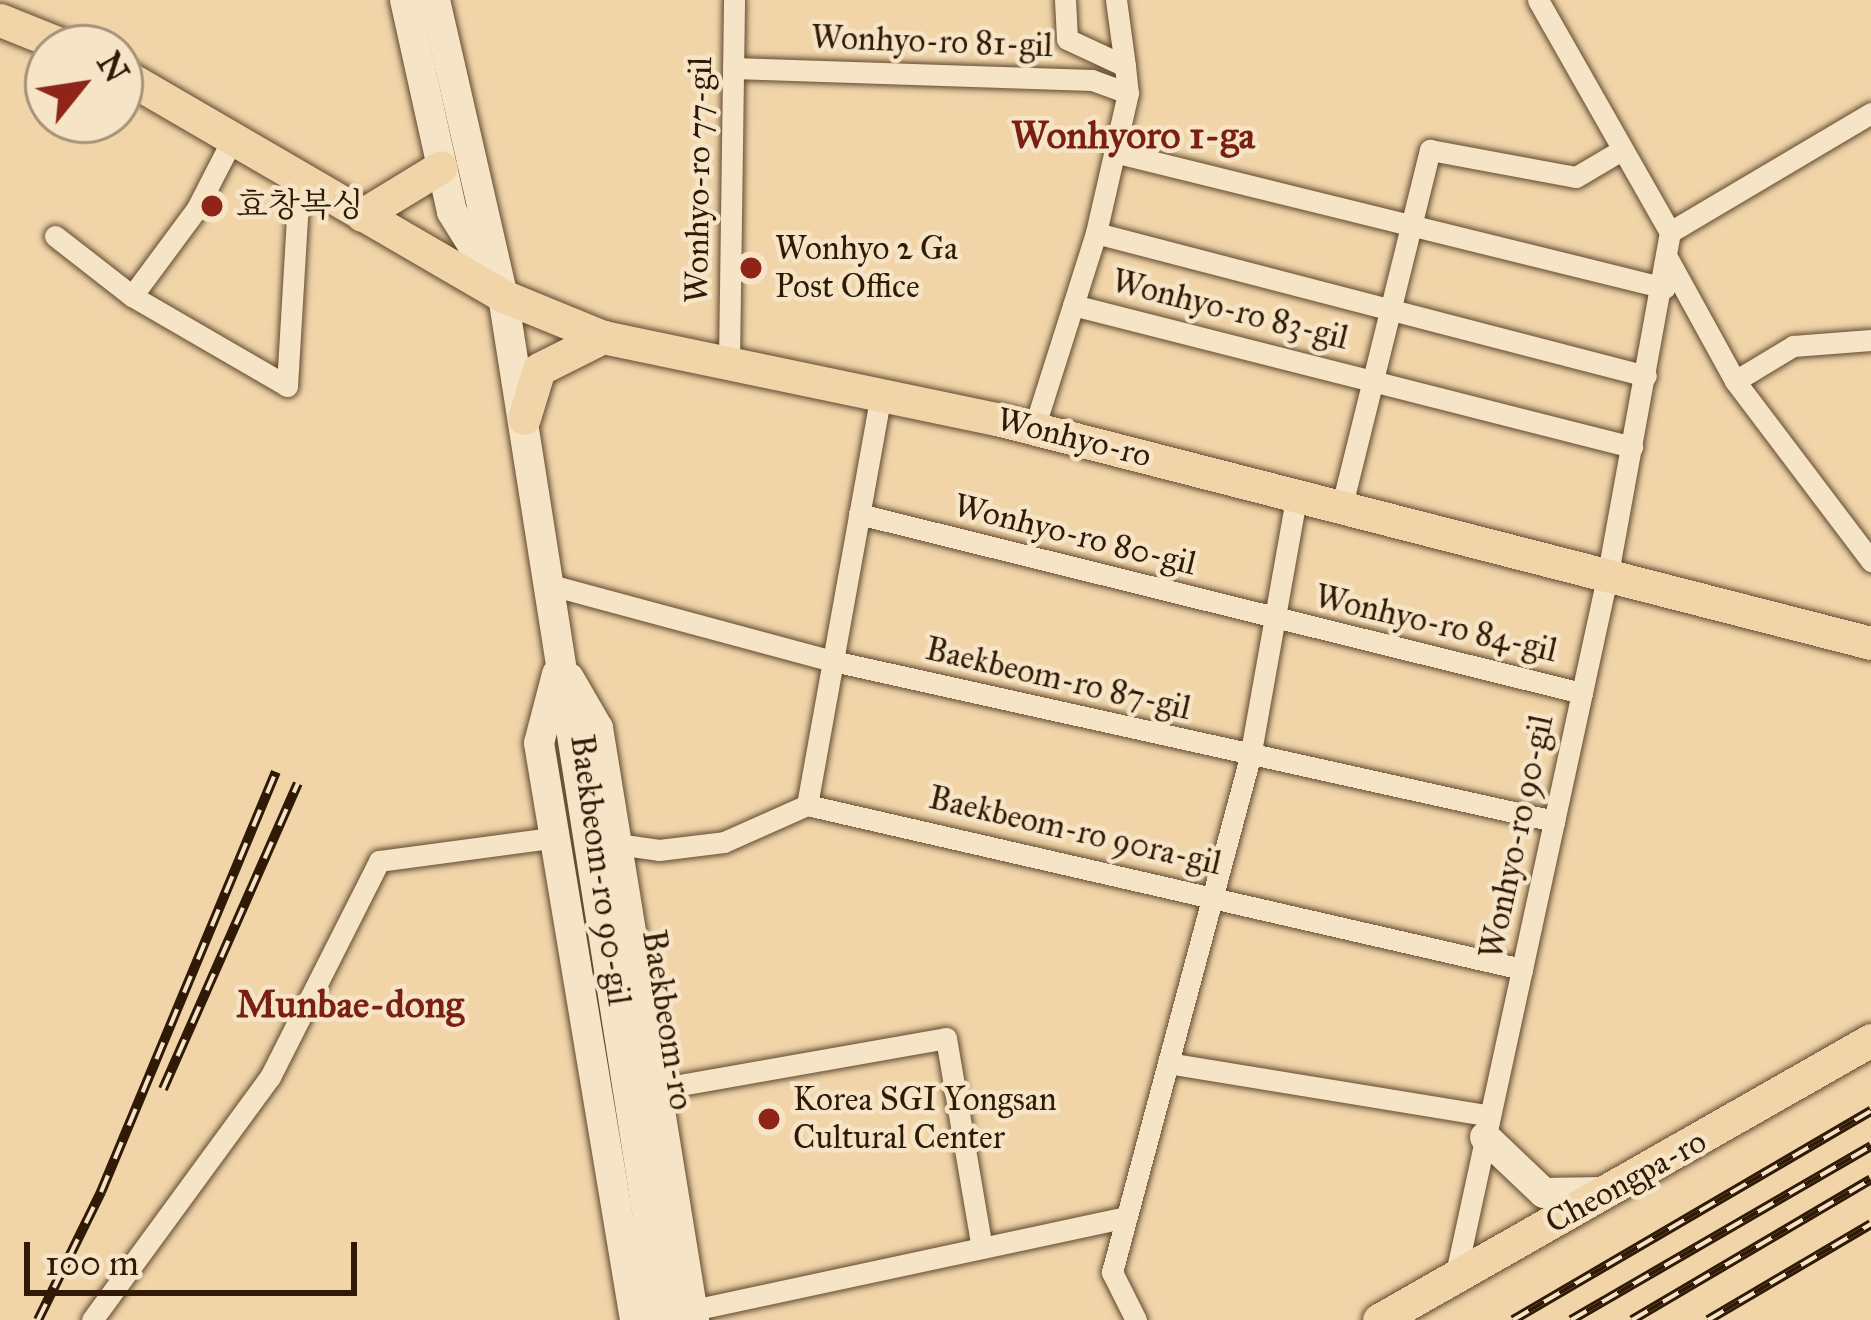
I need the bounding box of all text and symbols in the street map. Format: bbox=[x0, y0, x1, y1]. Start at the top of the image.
street label: Wonhyo-ro 81-gil bbox=[811, 18, 1053, 66]
north arrow bbox=[24, 24, 144, 144]
text: N bbox=[88, 45, 137, 90]
street label: Wonhyo-ro 77-gil bbox=[677, 56, 721, 304]
district label: Wonhyoro 1-ga bbox=[1011, 112, 1255, 158]
place label: 효창복싱 bbox=[236, 186, 364, 226]
marker: 효창복싱 bbox=[199, 193, 225, 219]
place label: Wonhyo 2 Ga Post Office bbox=[775, 229, 958, 307]
marker: Wonhyo 2 Ga Post Office bbox=[738, 255, 764, 281]
street label: Wonhyo-ro 83-gil bbox=[1108, 262, 1352, 358]
street label: Wonhyo-ro bbox=[993, 400, 1155, 476]
street label: Wonhyo-ro 80-gil bbox=[950, 486, 1200, 584]
street label: Wonhyo-ro 84-gil bbox=[1311, 577, 1561, 671]
street label: Baekbeom-ro 87-gil bbox=[922, 629, 1194, 729]
street label: Wonhyo-ro 90-gil bbox=[1472, 712, 1562, 962]
street label: Baekbeom-ro 90-gil bbox=[561, 732, 639, 1008]
street label: Baekbeom-ro 90ra-gil bbox=[925, 778, 1225, 884]
street label: Baekbeom-ro bbox=[633, 927, 701, 1113]
district label: Munbae-dong bbox=[236, 981, 464, 1027]
place label: Korea SGI Yongsan Cultural Center bbox=[793, 1080, 1057, 1158]
marker: Korea SGI Yongsan Cultural Center bbox=[756, 1106, 782, 1132]
street label: Cheongpa-ro bbox=[1539, 1122, 1713, 1242]
scale bar bbox=[30, 1218, 363, 1292]
text: 100 m bbox=[45, 1241, 139, 1285]

